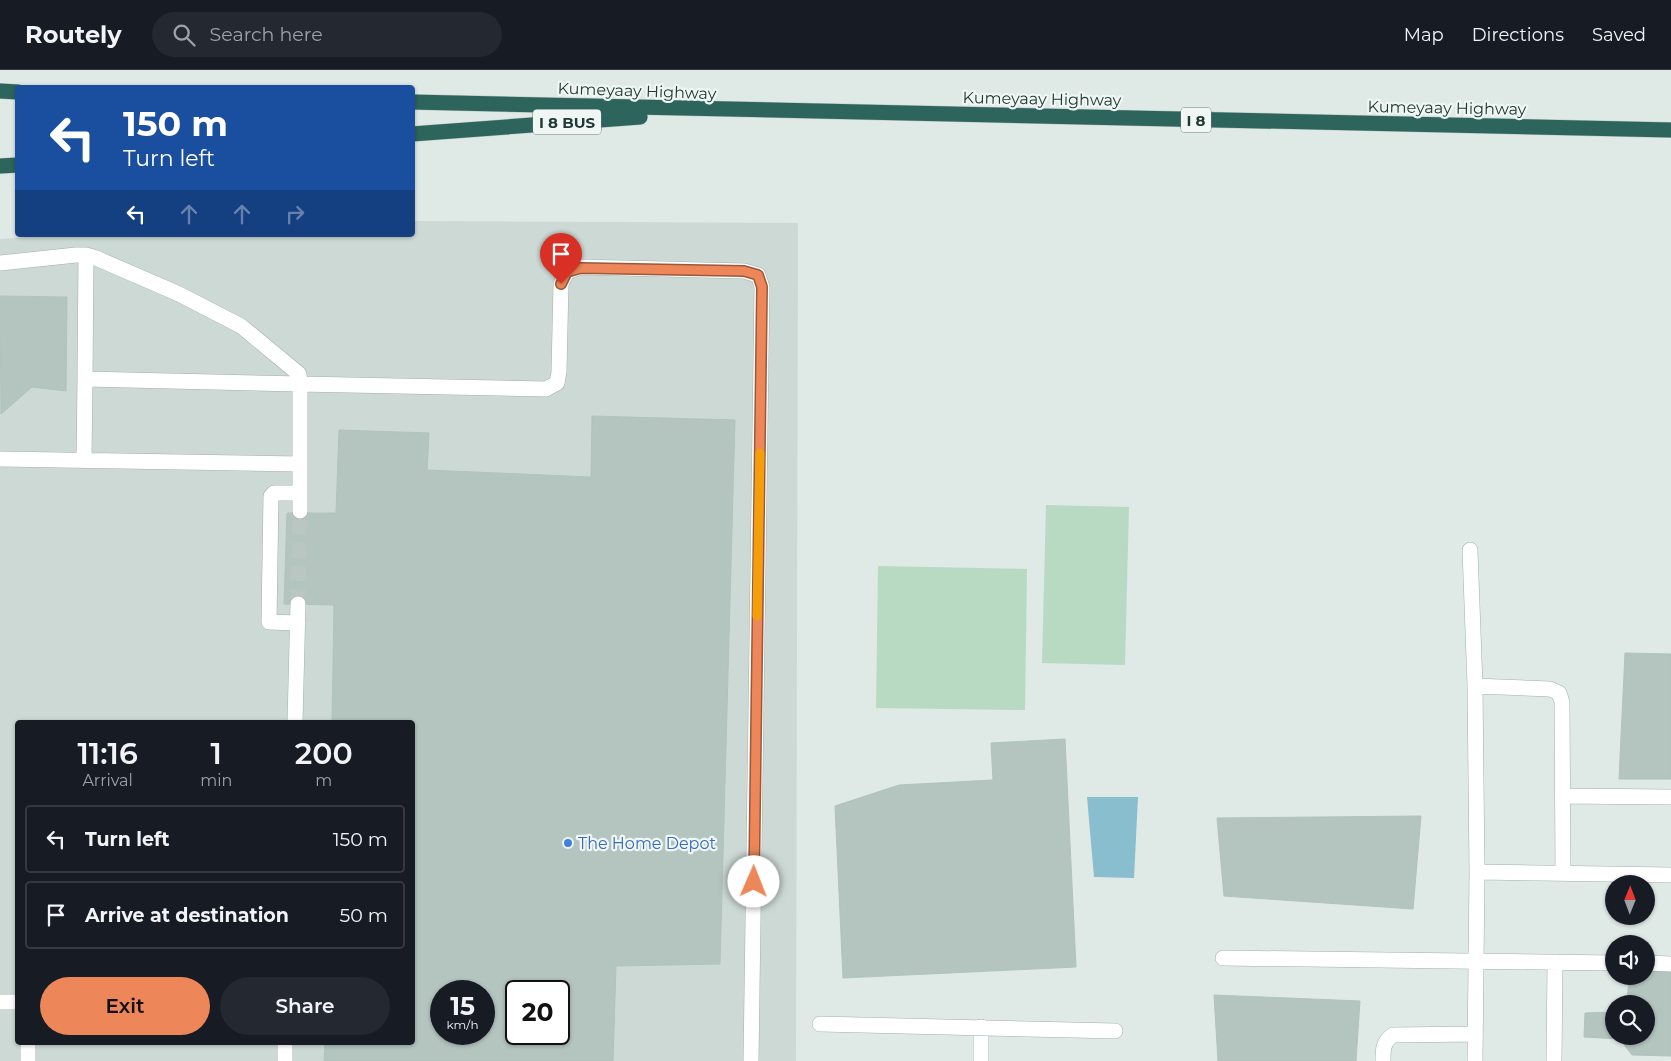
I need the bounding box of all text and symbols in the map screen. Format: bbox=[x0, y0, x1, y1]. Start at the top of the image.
search box bbox=[152, 12, 502, 57]
text: Routely bbox=[25, 20, 122, 49]
icon: search bbox=[170, 21, 198, 49]
text: Search here bbox=[210, 23, 323, 46]
text: Map bbox=[1404, 24, 1444, 46]
text: Directions bbox=[1472, 24, 1564, 46]
text: Saved bbox=[1592, 24, 1646, 46]
street label: Kumeyaay Highway bbox=[557, 79, 717, 103]
street label: Kumeyaay Highway bbox=[963, 88, 1122, 110]
street label: Kumeyaay Highway bbox=[1368, 97, 1527, 119]
text: 150 m bbox=[123, 102, 228, 145]
icon: left bbox=[40, 105, 105, 170]
road number: I 8 bbox=[1181, 108, 1211, 132]
road number: I 8 BUS bbox=[533, 110, 601, 134]
text: Turn left bbox=[123, 145, 215, 172]
icon: left bbox=[122, 200, 150, 228]
icon: ahead bbox=[175, 200, 203, 228]
icon: ahead bbox=[228, 200, 256, 228]
icon: right bbox=[281, 200, 309, 228]
pin bbox=[540, 233, 582, 284]
icon: arrive bbox=[547, 240, 575, 268]
text: 11:16 bbox=[77, 735, 138, 772]
text: 1 bbox=[211, 735, 222, 772]
text: 200 bbox=[295, 735, 353, 772]
text: Arrival bbox=[82, 771, 133, 790]
text: min bbox=[200, 771, 232, 790]
text: m bbox=[315, 771, 332, 790]
icon: left bbox=[42, 825, 70, 853]
text: Turn left bbox=[85, 828, 170, 851]
text: 150 m bbox=[333, 828, 388, 851]
place label: The Home Depot bbox=[578, 834, 716, 853]
marker: The Home Depot bbox=[562, 837, 574, 849]
position arrow bbox=[727, 855, 779, 907]
north arrow bbox=[1605, 875, 1655, 925]
map controls bbox=[1605, 875, 1655, 1045]
icon: arrive bbox=[42, 901, 70, 929]
text: Arrive at destination bbox=[85, 904, 289, 927]
text: 50 m bbox=[340, 904, 388, 927]
button: sound bbox=[1605, 935, 1655, 985]
button: Exit bbox=[40, 977, 210, 1035]
button: Share bbox=[220, 977, 390, 1035]
speed limit sign: 20 bbox=[505, 980, 570, 1045]
text: 15 bbox=[450, 991, 475, 1021]
button: search bbox=[1605, 995, 1655, 1045]
text: km/h bbox=[446, 1017, 479, 1032]

